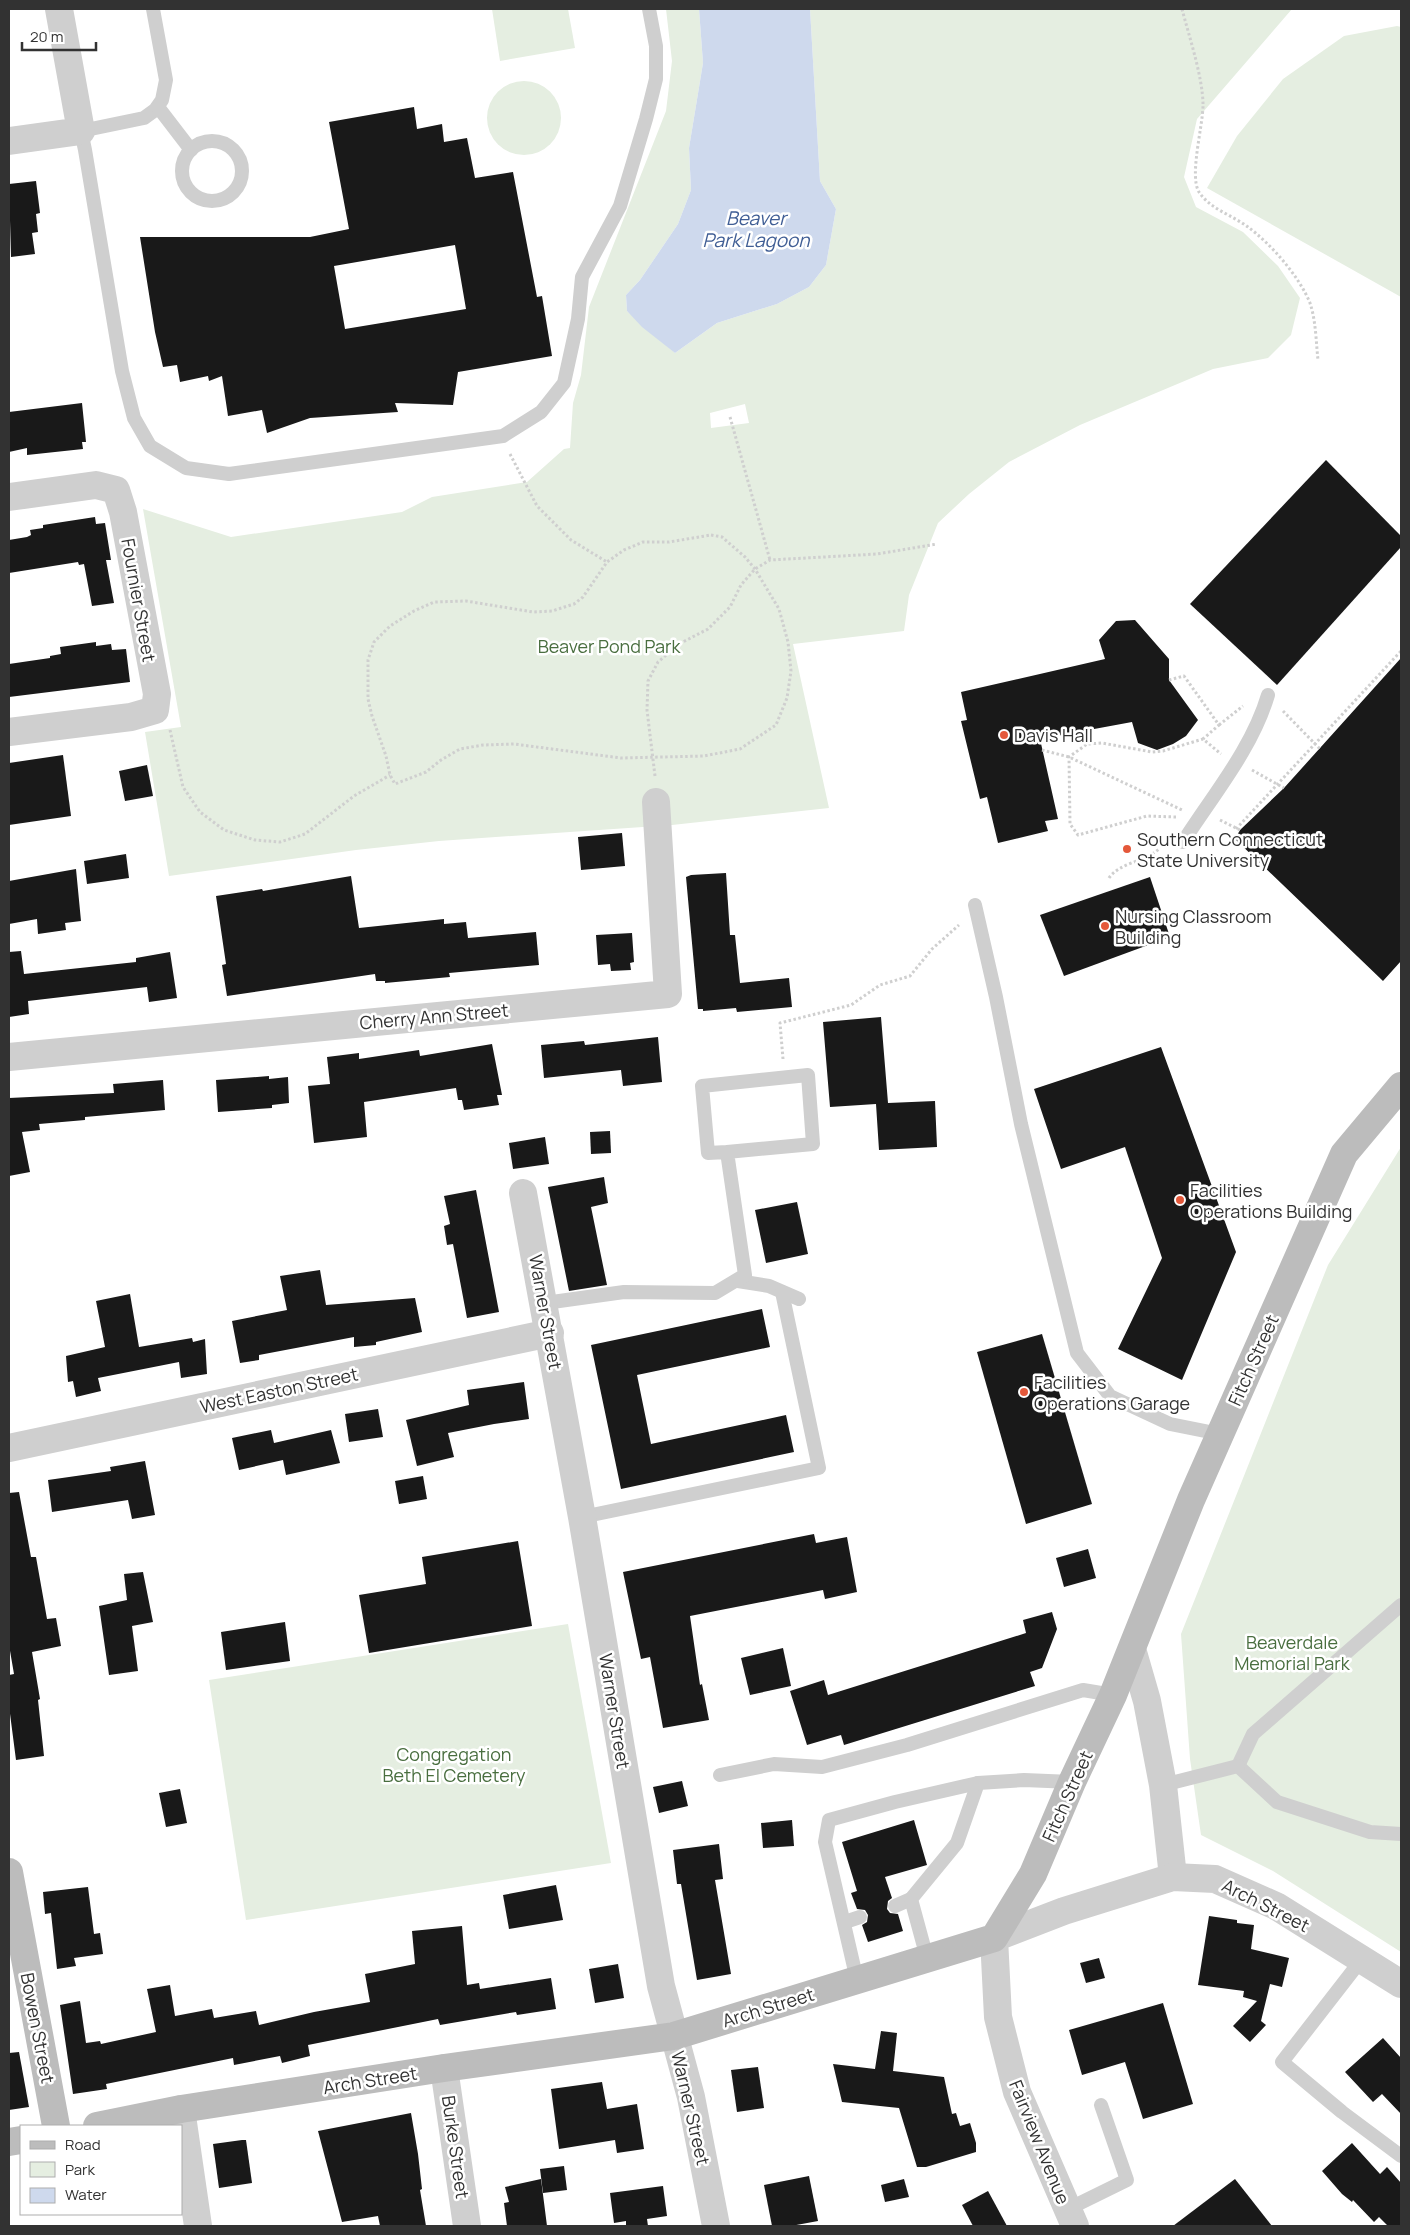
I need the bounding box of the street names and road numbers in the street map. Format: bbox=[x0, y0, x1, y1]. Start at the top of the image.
street label: Fournier Street bbox=[116, 536, 162, 664]
street label: Cherry Ann Street bbox=[359, 998, 509, 1034]
street label: Warner Street bbox=[524, 1252, 568, 1372]
street label: Fitch Street bbox=[1222, 1311, 1284, 1409]
street label: West Easton Street bbox=[198, 1362, 360, 1418]
street label: Warner Street bbox=[594, 1652, 636, 1770]
street label: Fitch Street bbox=[1036, 1747, 1098, 1845]
street label: Arch Street bbox=[1218, 1873, 1314, 1937]
street label: Bowen Street bbox=[16, 1971, 60, 2085]
street label: Arch Street bbox=[719, 1982, 817, 2032]
street label: Warner Street bbox=[666, 2048, 716, 2168]
street label: Arch Street bbox=[321, 2061, 419, 2099]
street label: Fairview Avenue bbox=[1004, 2076, 1076, 2208]
street label: Burke Street bbox=[437, 2094, 475, 2200]

